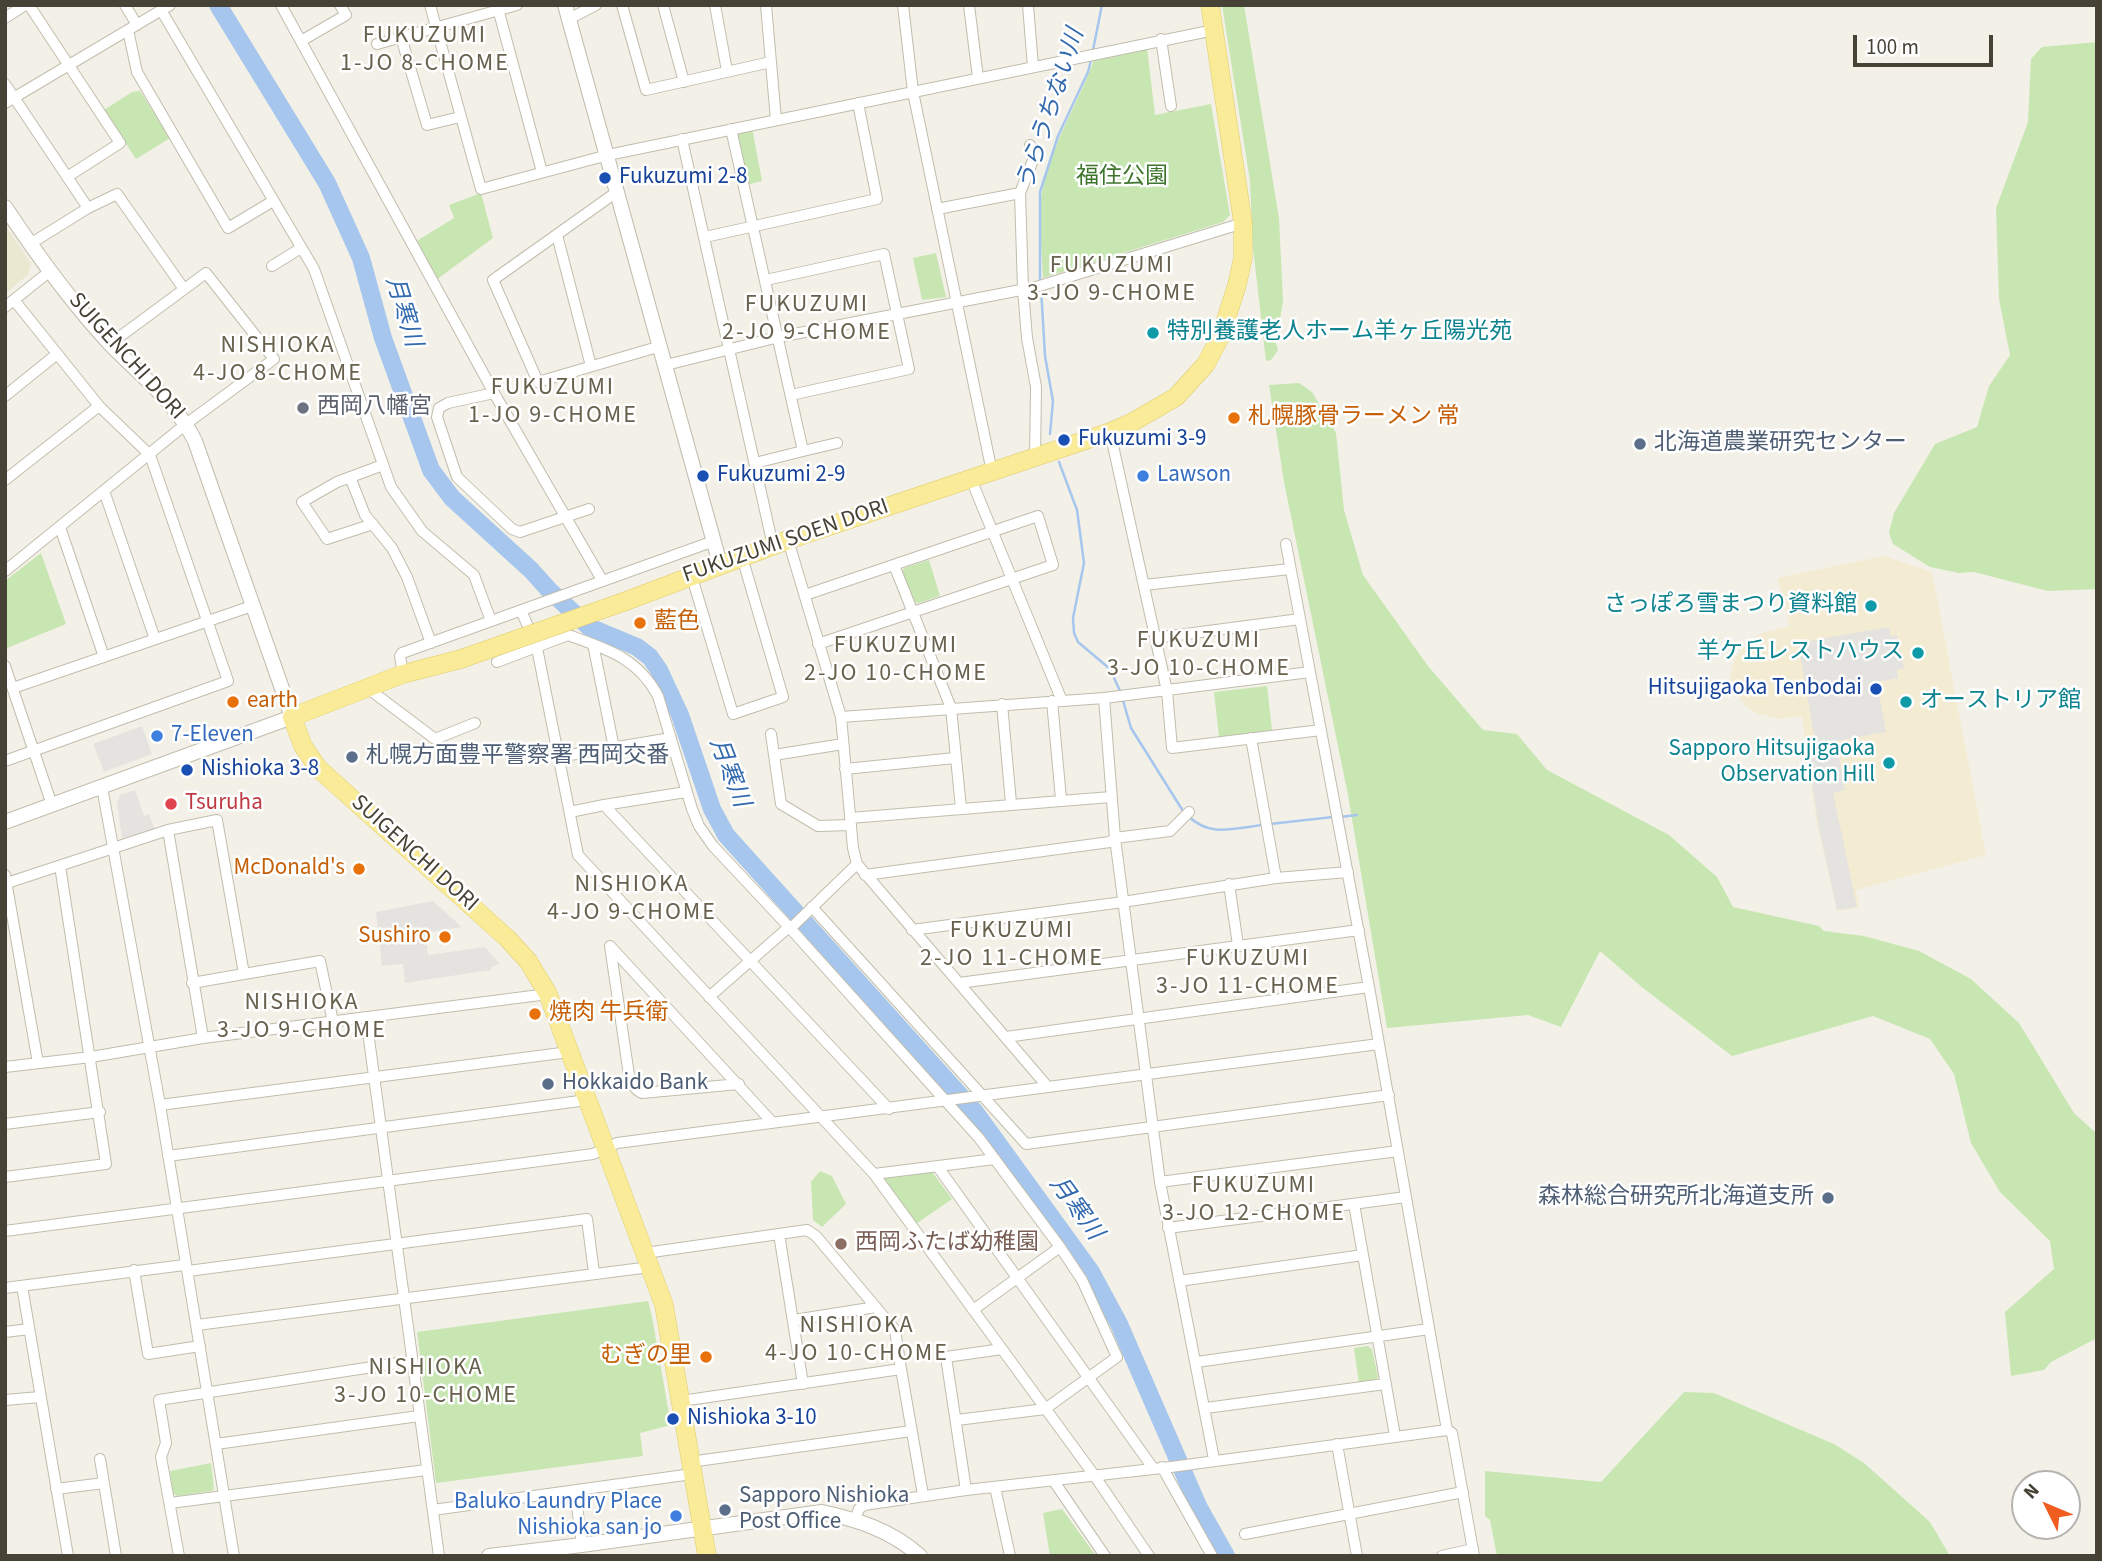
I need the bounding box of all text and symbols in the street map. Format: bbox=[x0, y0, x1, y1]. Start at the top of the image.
scale bar bbox=[1857, 21, 1997, 65]
district label: FUKUZUMI 1-JO 8-CHOME bbox=[342, 23, 508, 79]
water label: うらうちない川 bbox=[1012, 26, 1092, 194]
text: 100 m bbox=[1866, 32, 1919, 62]
place label: Fukuzumi 2-8 bbox=[619, 164, 747, 192]
park label: 福住公園 bbox=[1076, 164, 1168, 192]
marker: Fukuzumi 2-8 bbox=[597, 170, 613, 186]
district label: FUKUZUMI 3-JO 9-CHOME bbox=[1029, 253, 1195, 309]
water label: 月寒川 bbox=[378, 273, 426, 351]
street label: SUIGENCHI DORI bbox=[62, 288, 190, 426]
district label: FUKUZUMI 2-JO 9-CHOME bbox=[724, 292, 890, 348]
place label: 特別養護老人ホーム羊ヶ丘陽光苑 bbox=[1167, 319, 1512, 347]
marker: 特別養護老人ホーム羊ヶ丘陽光苑 bbox=[1145, 325, 1161, 341]
district label: NISHIOKA 4-JO 8-CHOME bbox=[195, 333, 361, 389]
district label: FUKUZUMI 1-JO 9-CHOME bbox=[470, 375, 636, 431]
place label: 西岡八幡宮 bbox=[317, 394, 432, 422]
marker: 西岡八幡宮 bbox=[295, 400, 311, 416]
place label: 札幌豚骨ラーメン 常 bbox=[1248, 404, 1460, 432]
marker: 札幌豚骨ラーメン 常 bbox=[1226, 410, 1242, 426]
place label: Fukuzumi 3-9 bbox=[1078, 426, 1206, 454]
place label: 北海道農業研究センター bbox=[1654, 430, 1907, 458]
marker: Fukuzumi 3-9 bbox=[1056, 432, 1072, 448]
marker: 北海道農業研究センター bbox=[1632, 436, 1648, 452]
place label: Fukuzumi 2-9 bbox=[717, 462, 845, 490]
place label: Lawson bbox=[1157, 462, 1231, 490]
marker: Fukuzumi 2-9 bbox=[695, 468, 711, 484]
marker: Lawson bbox=[1135, 468, 1151, 484]
street label: FUKUZUMI SOEN DORI bbox=[679, 494, 893, 590]
place label: さっぽろ雪まつり資料館 bbox=[1604, 592, 1857, 620]
marker: さっぽろ雪まつり資料館 bbox=[1863, 598, 1879, 614]
place label: 藍色 bbox=[654, 609, 700, 637]
marker: 藍色 bbox=[632, 615, 648, 631]
district label: FUKUZUMI 3-JO 10-CHOME bbox=[1109, 628, 1289, 684]
district label: FUKUZUMI 2-JO 10-CHOME bbox=[806, 633, 986, 689]
place label: 羊ケ丘レストハウス bbox=[1697, 639, 1904, 667]
marker: 羊ケ丘レストハウス bbox=[1910, 645, 1926, 661]
place label: Hitsujigaoka Tenbodai bbox=[1648, 675, 1862, 703]
marker: Hitsujigaoka Tenbodai bbox=[1868, 681, 1884, 697]
place label: earth bbox=[247, 688, 298, 716]
place label: オーストリア館 bbox=[1920, 688, 2081, 716]
marker: earth bbox=[225, 694, 241, 710]
marker: オーストリア館 bbox=[1898, 694, 1914, 710]
place label: 7-Eleven bbox=[171, 722, 254, 750]
marker: 7-Eleven bbox=[149, 728, 165, 744]
water label: 月寒川 bbox=[702, 734, 754, 812]
place label: Sapporo Hitsujigaoka Observation Hill bbox=[1669, 736, 1875, 790]
place label: 札幌方面豊平警察署 西岡交番 bbox=[366, 743, 670, 771]
marker: 札幌方面豊平警察署 西岡交番 bbox=[344, 749, 360, 765]
marker: Sapporo Hitsujigaoka Observation Hill bbox=[1881, 755, 1897, 771]
place label: Nishioka 3-8 bbox=[201, 756, 319, 784]
marker: Nishioka 3-8 bbox=[179, 762, 195, 778]
place label: Tsuruha bbox=[185, 790, 263, 818]
street label: SUIGENCHI DORI bbox=[345, 790, 483, 918]
marker: Tsuruha bbox=[163, 796, 179, 812]
place label: McDonald's bbox=[233, 855, 345, 883]
marker: McDonald's bbox=[351, 861, 367, 877]
district label: NISHIOKA 4-JO 9-CHOME bbox=[549, 872, 715, 928]
district label: FUKUZUMI 2-JO 11-CHOME bbox=[922, 918, 1102, 974]
place label: Sushiro bbox=[358, 923, 431, 951]
marker: Sushiro bbox=[437, 929, 453, 945]
district label: FUKUZUMI 3-JO 11-CHOME bbox=[1158, 946, 1338, 1002]
district label: NISHIOKA 3-JO 9-CHOME bbox=[219, 990, 385, 1046]
place label: 焼肉 牛兵衛 bbox=[549, 1000, 669, 1028]
marker: 焼肉 牛兵衛 bbox=[527, 1006, 543, 1022]
place label: Hokkaido Bank bbox=[562, 1070, 708, 1098]
marker: Hokkaido Bank bbox=[540, 1076, 556, 1092]
water label: 月寒川 bbox=[1042, 1171, 1108, 1247]
district label: FUKUZUMI 3-JO 12-CHOME bbox=[1164, 1173, 1344, 1229]
place label: 森林総合研究所北海道支所 bbox=[1538, 1184, 1814, 1212]
marker: 森林総合研究所北海道支所 bbox=[1820, 1190, 1836, 1206]
place label: 西岡ふたば幼稚園 bbox=[855, 1230, 1039, 1258]
marker: 西岡ふたば幼稚園 bbox=[833, 1236, 849, 1252]
district label: NISHIOKA 4-JO 10-CHOME bbox=[767, 1313, 947, 1369]
place label: むぎの里 bbox=[600, 1343, 692, 1371]
marker: むぎの里 bbox=[698, 1349, 714, 1365]
district label: NISHIOKA 3-JO 10-CHOME bbox=[336, 1355, 516, 1411]
place label: Nishioka 3-10 bbox=[687, 1405, 817, 1433]
marker: Nishioka 3-10 bbox=[665, 1411, 681, 1427]
north arrow bbox=[2011, 1470, 2081, 1540]
text: N bbox=[2018, 1478, 2046, 1506]
place label: Sapporo Nishioka Post Office bbox=[739, 1483, 909, 1537]
place label: Baluko Laundry Place Nishioka san jo bbox=[454, 1489, 662, 1543]
marker: Sapporo Nishioka Post Office bbox=[717, 1502, 733, 1518]
marker: Baluko Laundry Place Nishioka san jo bbox=[668, 1508, 684, 1524]

